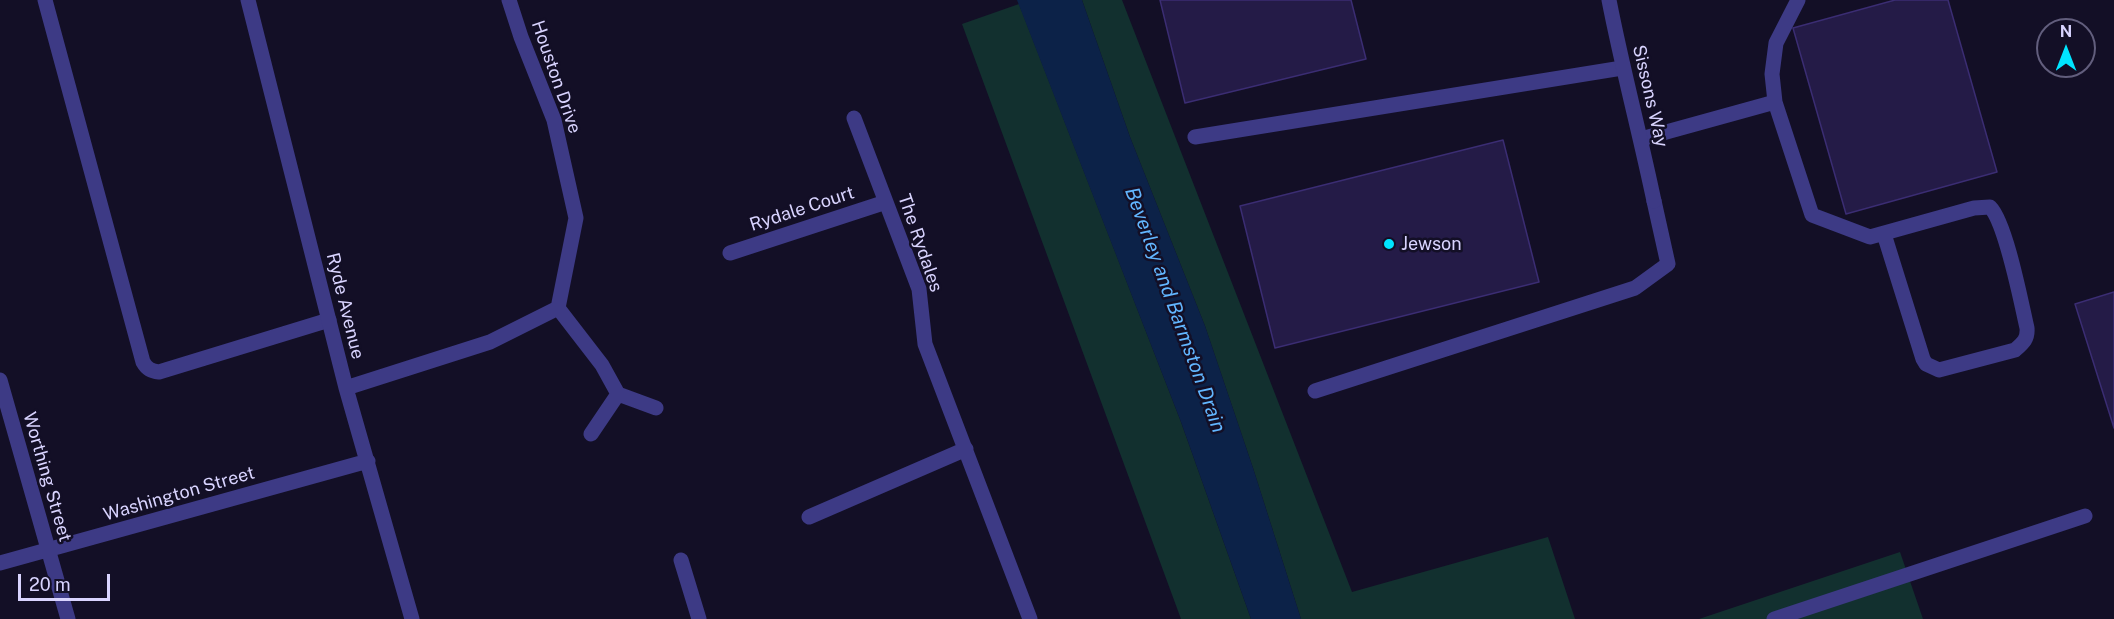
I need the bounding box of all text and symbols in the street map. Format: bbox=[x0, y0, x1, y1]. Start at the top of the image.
street label: Houston Drive bbox=[527, 18, 585, 136]
north arrow bbox=[2036, 18, 2096, 78]
text: N bbox=[2060, 22, 2072, 41]
street label: Sissons Way bbox=[1628, 43, 1672, 149]
street label: Rydale Court bbox=[747, 182, 857, 236]
water label: Beverley and Barmston Drain bbox=[1119, 184, 1231, 436]
street label: The Rydales bbox=[893, 191, 947, 295]
place label: Jewson bbox=[1401, 233, 1462, 255]
marker: Jewson bbox=[1382, 237, 1396, 251]
street label: Ryde Avenue bbox=[321, 251, 369, 361]
street label: Worthing Street bbox=[18, 410, 76, 544]
street label: Washington Street bbox=[101, 462, 257, 526]
scale bar bbox=[21, 562, 112, 600]
text: 20 m bbox=[29, 574, 71, 595]

